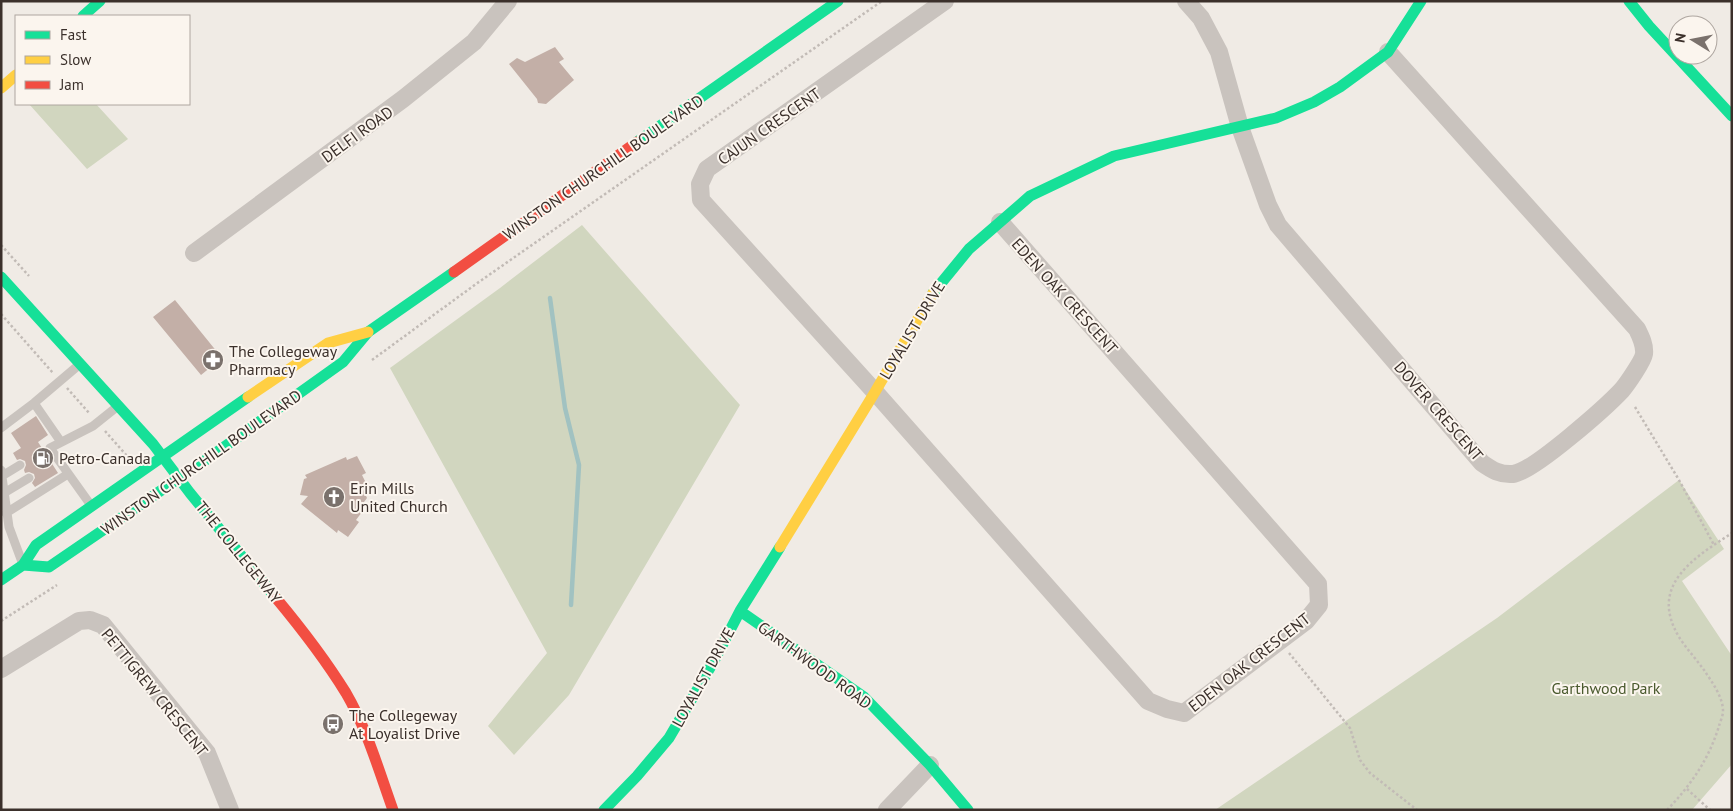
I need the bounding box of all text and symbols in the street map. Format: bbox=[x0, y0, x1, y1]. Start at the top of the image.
legend bbox=[15, 15, 190, 105]
north arrow bbox=[1668, 15, 1718, 65]
text: Fast bbox=[60, 25, 87, 44]
text: N bbox=[1671, 32, 1690, 44]
text: Slow bbox=[60, 50, 91, 69]
text: Jam bbox=[59, 75, 84, 94]
street label: CAJUN CRESCENT bbox=[714, 83, 825, 169]
street label: WINSTON CHURCHILL BOULEVARD bbox=[499, 90, 707, 244]
street label: DELFI ROAD bbox=[317, 101, 397, 167]
street label: EDEN OAK CRESCENT bbox=[1008, 234, 1122, 358]
street label: LOYALIST DRIVE bbox=[875, 277, 949, 383]
place label: The Collegeway Pharmacy bbox=[229, 341, 338, 379]
pharmacy icon: The Collegeway Pharmacy bbox=[201, 348, 225, 372]
street label: DOVER CRESCENT bbox=[1390, 357, 1488, 465]
street label: WINSTON CHURCHILL BOULEVARD bbox=[97, 385, 305, 539]
fuel station icon: Petro-Canada bbox=[31, 446, 55, 470]
place label: Petro-Canada bbox=[59, 448, 151, 468]
place label: Erin Mills United Church bbox=[350, 478, 448, 516]
church icon: Erin Mills United Church bbox=[322, 485, 346, 509]
street label: THE COLLEGEWAY bbox=[192, 497, 286, 607]
street label: EDEN OAK CRESCENT bbox=[1184, 608, 1314, 716]
street label: GARTHWOOD ROAD bbox=[754, 617, 876, 713]
street label: PETTIGREW CRESCENT bbox=[97, 624, 213, 760]
street label: LOYALIST DRIVE bbox=[667, 624, 739, 730]
park label: Garthwood Park bbox=[1552, 678, 1661, 698]
place label: The Collegeway At Loyalist Drive bbox=[349, 705, 460, 743]
bus stop icon: The Collegeway At Loyalist Drive bbox=[321, 712, 345, 736]

